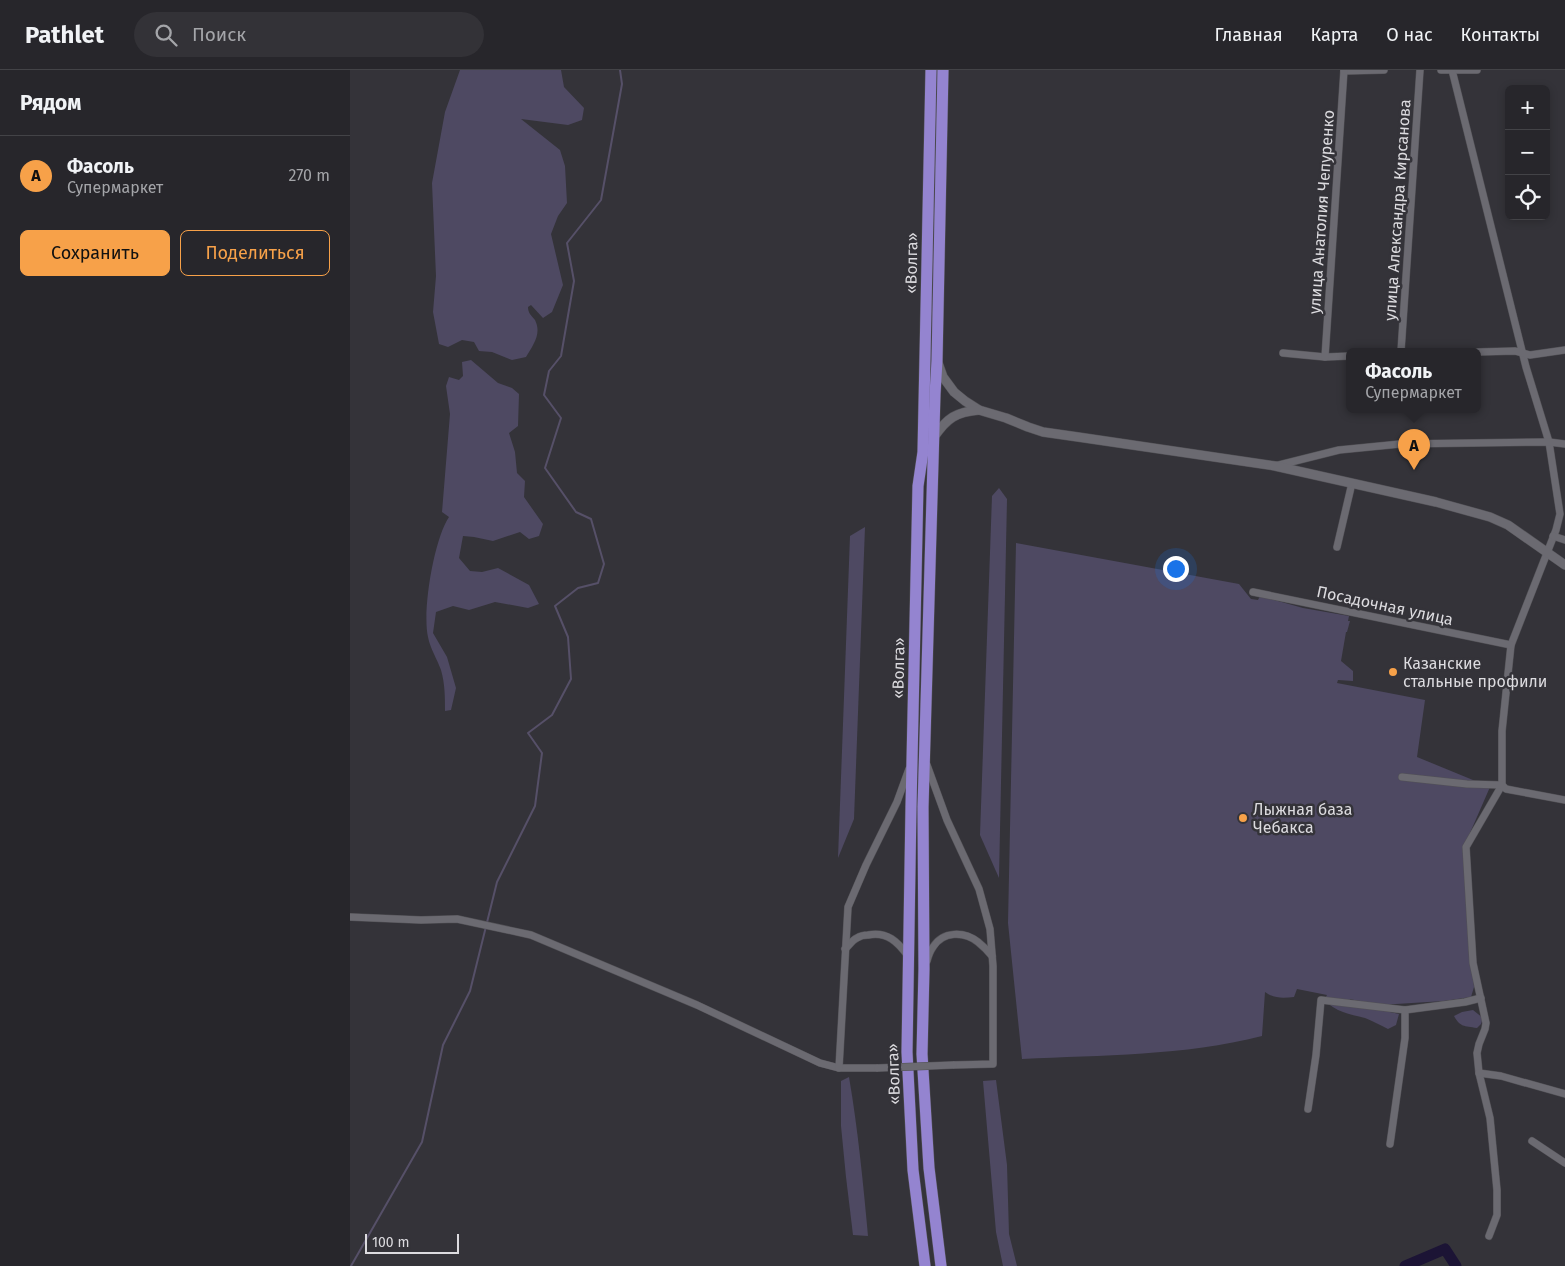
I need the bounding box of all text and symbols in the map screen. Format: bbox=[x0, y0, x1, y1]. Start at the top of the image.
search box bbox=[134, 12, 484, 57]
text: Pathlet bbox=[25, 21, 104, 49]
icon: search bbox=[152, 21, 180, 49]
text: Поиск bbox=[192, 23, 246, 46]
text: Главная bbox=[1215, 24, 1283, 46]
text: Карта bbox=[1311, 24, 1358, 46]
text: О нас bbox=[1386, 24, 1433, 46]
text: Контакты bbox=[1461, 24, 1540, 46]
map controls bbox=[1505, 85, 1550, 220]
button: + bbox=[1505, 85, 1550, 130]
text: Рядом bbox=[20, 90, 81, 116]
street label: улица Александра Кирсанова bbox=[1380, 99, 1415, 321]
street label: улица Анатолия Чепуренко bbox=[1305, 109, 1338, 315]
button: − bbox=[1505, 130, 1550, 175]
text: Фасоль bbox=[67, 155, 134, 178]
text: A bbox=[31, 166, 41, 185]
text: 270 m bbox=[288, 166, 330, 185]
button: locate bbox=[1505, 175, 1550, 220]
text: Супермаркет bbox=[67, 178, 163, 197]
button: Сохранить bbox=[20, 230, 170, 276]
button: Поделиться bbox=[180, 230, 330, 276]
street label: «Волга» bbox=[901, 232, 922, 294]
popup bbox=[1346, 348, 1481, 413]
text: Фасоль bbox=[1365, 360, 1432, 383]
text: Супермаркет bbox=[1365, 383, 1462, 402]
pin: A bbox=[1398, 429, 1430, 470]
your location bbox=[1163, 556, 1189, 582]
street label: Посадочная улица bbox=[1315, 582, 1455, 629]
street label: «Волга» bbox=[888, 637, 909, 699]
place label: Казанские стальные профили bbox=[1403, 654, 1547, 691]
marker: Казанские стальные профили bbox=[1387, 666, 1399, 678]
place label: Лыжная база Чебакса bbox=[1253, 800, 1352, 837]
marker: Лыжная база Чебакса bbox=[1237, 812, 1249, 824]
street label: «Волга» bbox=[883, 1043, 904, 1105]
scale bar bbox=[365, 1231, 459, 1254]
text: 100 m bbox=[372, 1234, 409, 1251]

